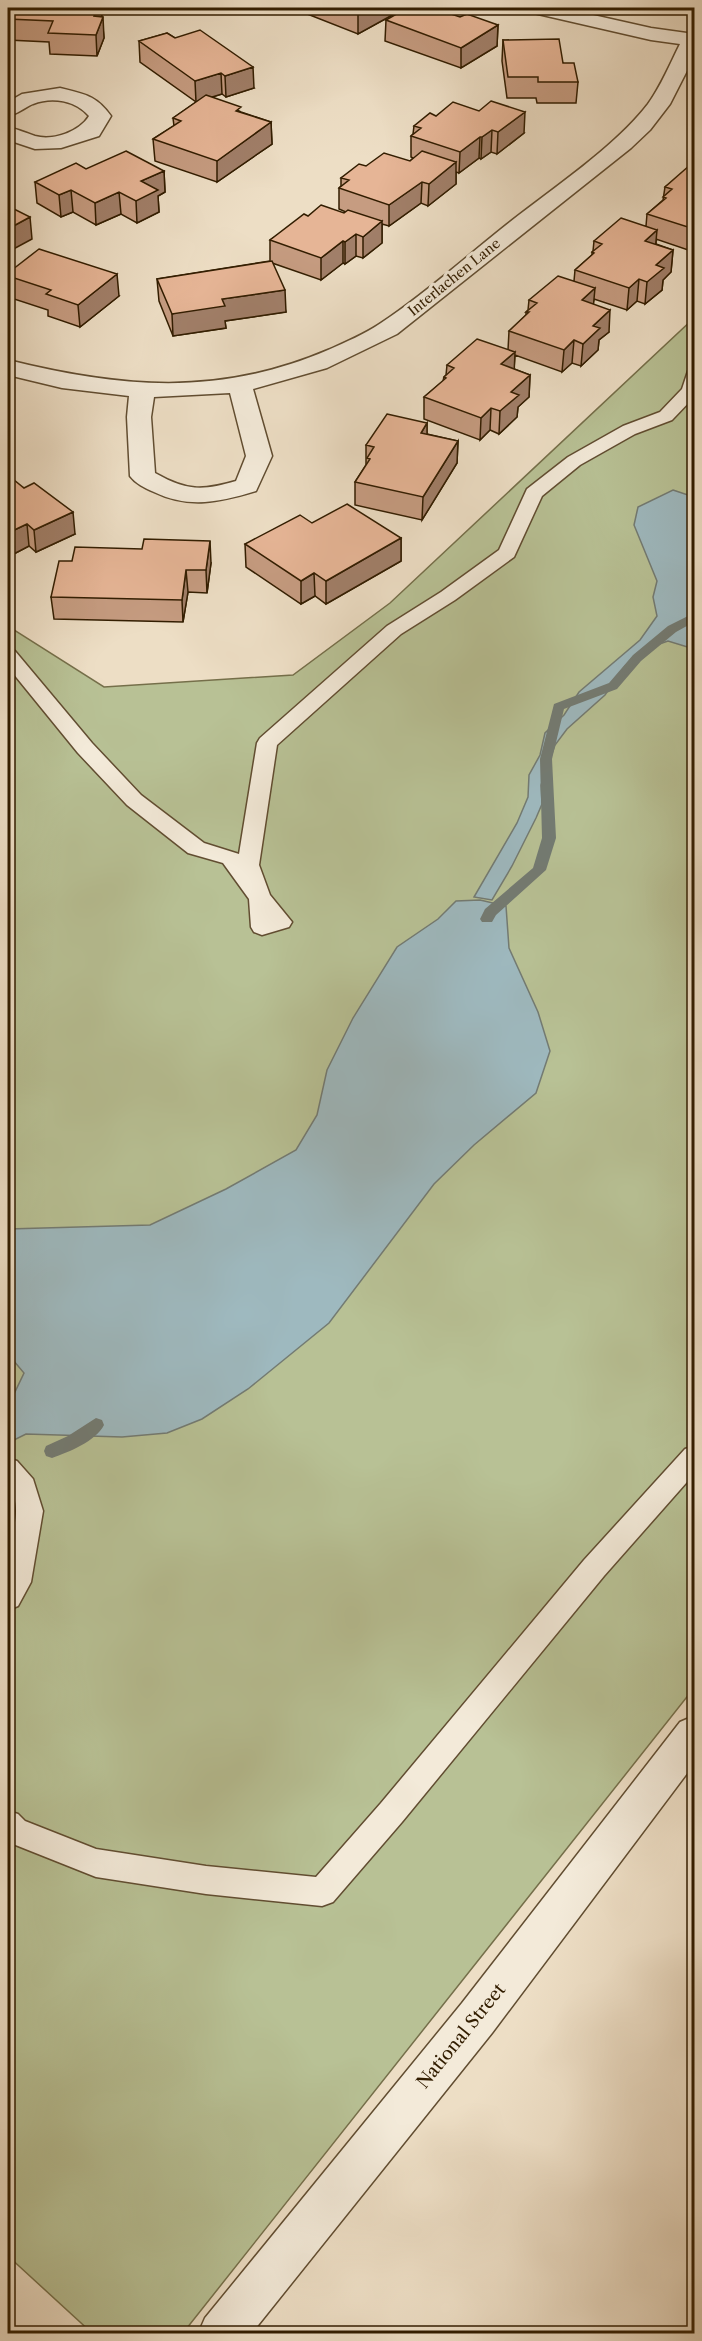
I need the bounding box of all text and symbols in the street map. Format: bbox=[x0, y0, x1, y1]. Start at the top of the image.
street label: Interlachen Lane bbox=[404, 234, 504, 320]
street label: National Street bbox=[412, 1979, 510, 2093]

